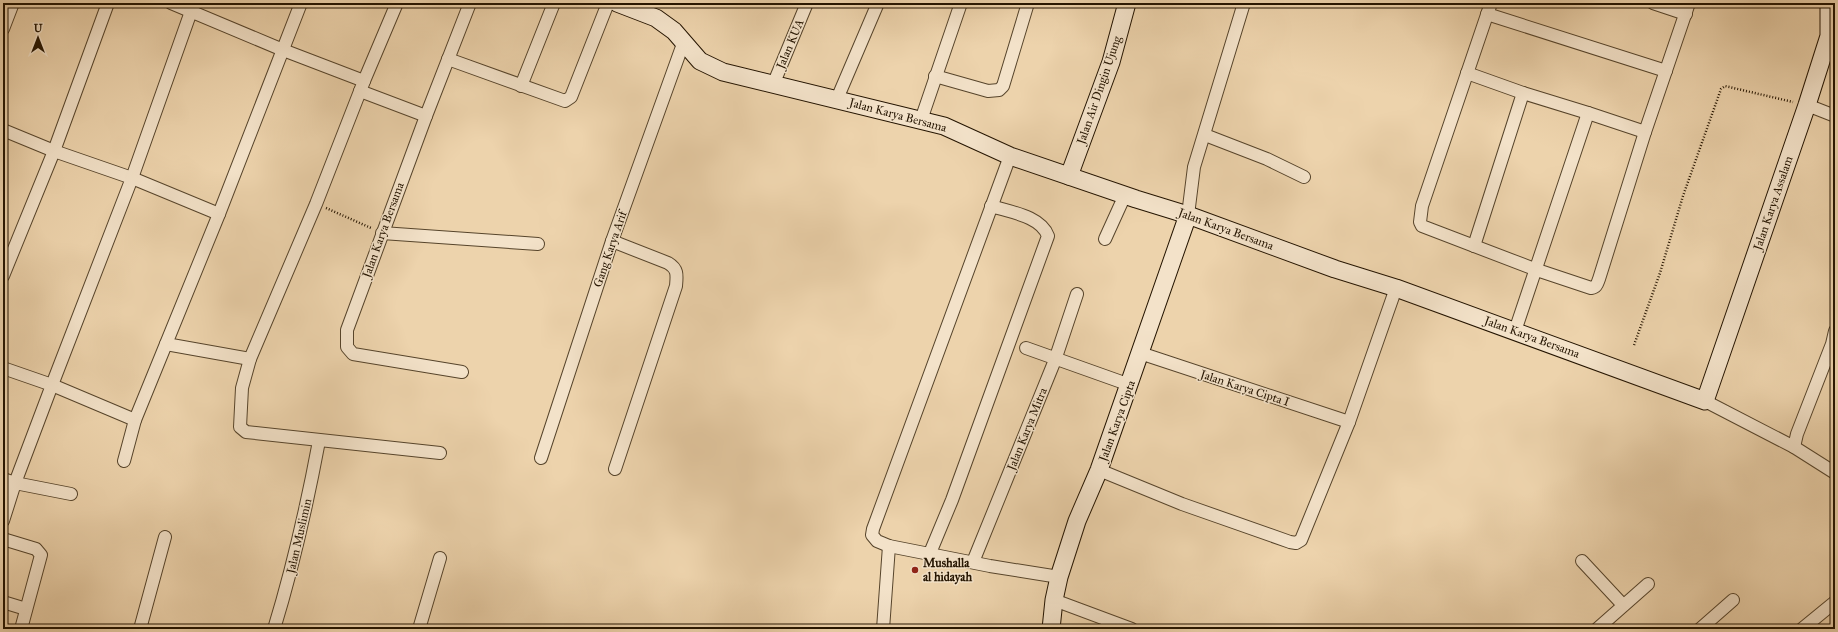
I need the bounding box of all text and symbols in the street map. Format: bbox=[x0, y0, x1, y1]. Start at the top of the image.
street label: Jalan KUA bbox=[773, 17, 808, 73]
north arrow bbox=[18, 18, 58, 58]
text: U bbox=[34, 22, 43, 35]
street label: Jalan Air Dingin Ujung bbox=[1073, 34, 1125, 148]
street label: Jalan Karya Bersama bbox=[846, 95, 949, 136]
street label: Jalan Karya Assalam bbox=[1750, 154, 1797, 254]
street label: Jalan Karya Bersama bbox=[359, 180, 408, 282]
street label: Jalan Karya Bersama bbox=[1174, 205, 1276, 254]
street label: Gang Karya Arif bbox=[590, 207, 631, 289]
street label: Jalan Karya Bersama bbox=[1480, 313, 1582, 362]
street label: Jalan Karya Cipta I bbox=[1196, 366, 1291, 410]
street label: Jalan Karya Cipta bbox=[1095, 378, 1139, 466]
street label: Jalan Karya Mitra bbox=[1003, 385, 1051, 475]
street label: Jalan Muslimin bbox=[283, 497, 316, 577]
place label: Mushalla al hidayah bbox=[923, 556, 972, 585]
marker: Mushalla al hidayah bbox=[910, 565, 920, 575]

